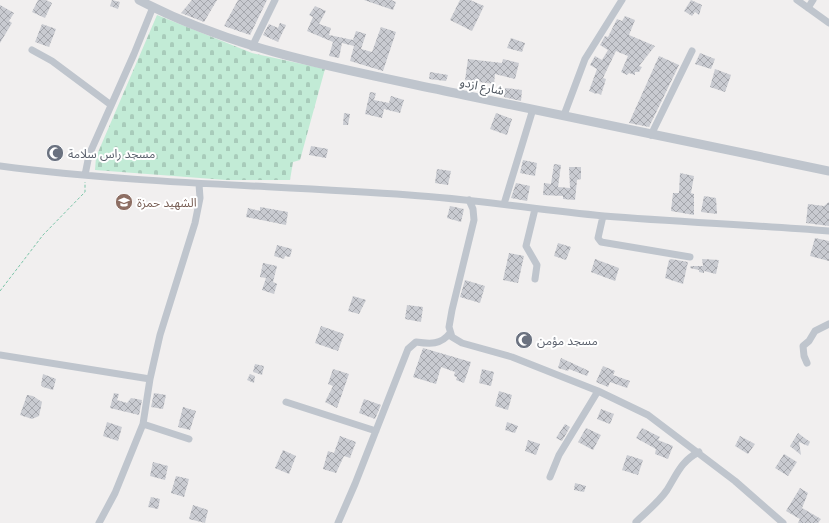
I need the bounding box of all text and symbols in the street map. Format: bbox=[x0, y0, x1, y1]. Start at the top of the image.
street label: شارع ازدو bbox=[458, 74, 505, 100]
mosque icon: مسجد راس سلامة bbox=[45, 143, 65, 163]
place label: مسجد راس سلامة bbox=[68, 146, 155, 161]
school or university icon: الشهيد حمزة bbox=[114, 192, 134, 212]
place label: الشهيد حمزة bbox=[137, 195, 197, 210]
mosque icon: مسجد مؤمن bbox=[514, 330, 534, 350]
place label: مسجد مؤمن bbox=[537, 333, 598, 348]

